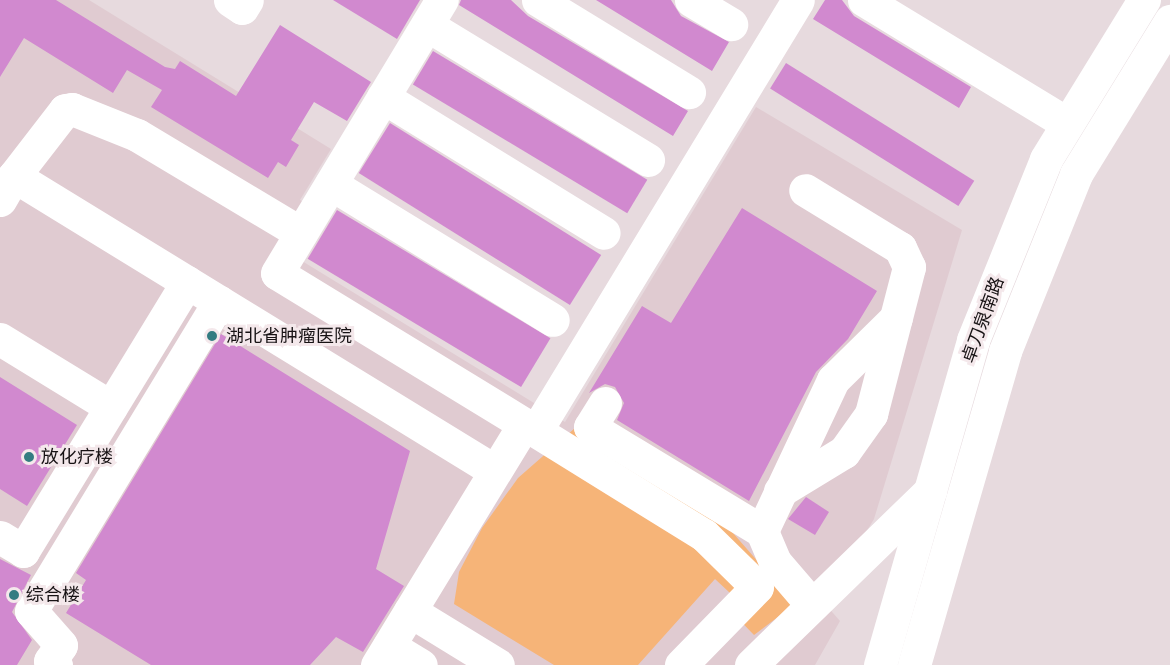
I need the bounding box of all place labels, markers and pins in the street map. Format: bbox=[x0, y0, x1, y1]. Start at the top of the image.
place label: 湖北省肿瘤医院 bbox=[226, 325, 352, 347]
marker: 湖北省肿瘤医院 bbox=[203, 327, 221, 345]
place label: 放化疗楼 bbox=[41, 446, 113, 468]
marker: 放化疗楼 bbox=[22, 450, 36, 464]
place label: 综合楼 bbox=[26, 584, 80, 606]
marker: 综合楼 bbox=[7, 588, 21, 602]

